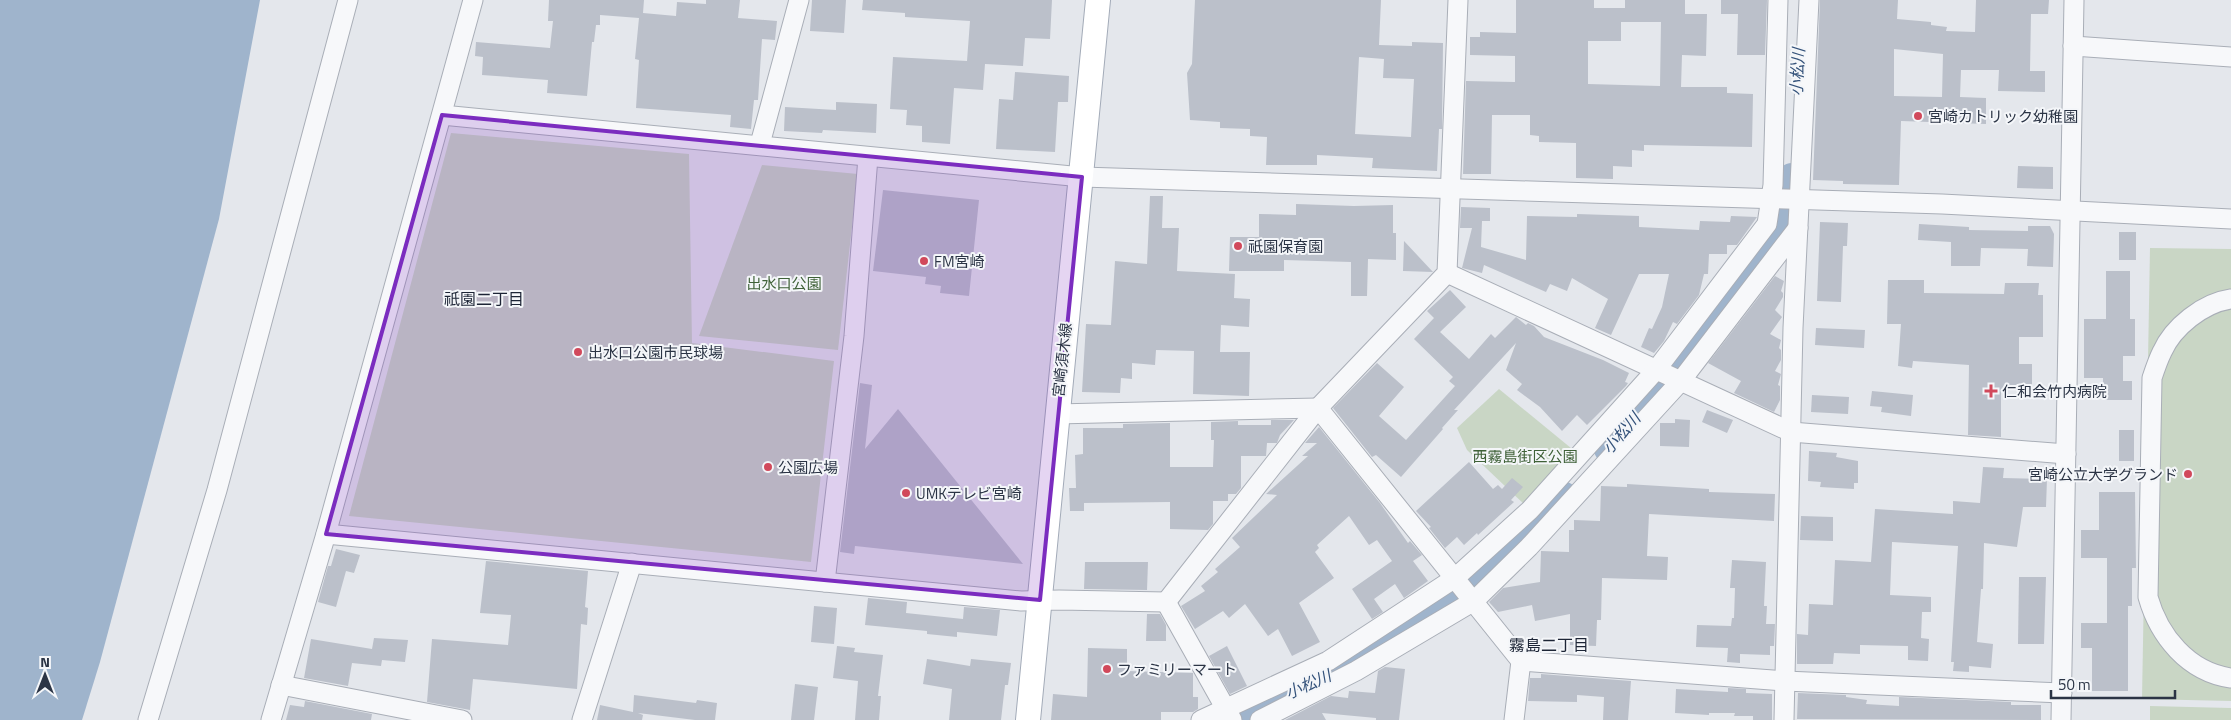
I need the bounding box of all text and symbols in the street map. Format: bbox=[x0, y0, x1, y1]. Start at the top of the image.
water label: 小松川 bbox=[1784, 45, 1810, 97]
place label: 宮崎カトリック幼稚園 bbox=[1928, 105, 2078, 128]
marker: 宮崎カトリック幼稚園 bbox=[1912, 110, 1924, 122]
place label: 祇園保育園 bbox=[1248, 235, 1323, 258]
marker: 祇園保育園 bbox=[1232, 240, 1244, 252]
place label: FM宮崎 bbox=[934, 250, 985, 273]
marker: FM宮崎 bbox=[918, 255, 930, 267]
park label: 出水口公園 bbox=[746, 272, 822, 295]
district label: 祇園二丁目 bbox=[444, 287, 524, 311]
street label: 宮崎須木線 bbox=[1047, 321, 1077, 399]
place label: 出水口公園市民球場 bbox=[588, 341, 723, 364]
marker: 出水口公園市民球場 bbox=[572, 346, 584, 358]
place label: 仁和会竹内病院 bbox=[2002, 380, 2107, 403]
marker: 仁和会竹内病院 bbox=[1984, 384, 1998, 398]
water label: 小松川 bbox=[1596, 406, 1647, 459]
park label: 西霧島街区公園 bbox=[1472, 445, 1578, 468]
place label: 公園広場 bbox=[778, 456, 838, 479]
marker: 公園広場 bbox=[762, 461, 774, 473]
place label: 宮崎公立大学グランド bbox=[2028, 463, 2178, 486]
marker: 宮崎公立大学グランド bbox=[2182, 468, 2194, 480]
place label: UMKテレビ宮崎 bbox=[916, 482, 1022, 505]
marker: UMKテレビ宮崎 bbox=[900, 487, 912, 499]
district label: 霧島二丁目 bbox=[1509, 633, 1589, 657]
north arrow bbox=[20, 650, 70, 700]
text: N bbox=[40, 651, 50, 672]
place label: ファミリーマート bbox=[1117, 658, 1237, 681]
water label: 小松川 bbox=[1281, 662, 1337, 705]
marker: ファミリーマート bbox=[1101, 663, 1113, 675]
scale bar bbox=[2051, 668, 2175, 700]
text: 50 m bbox=[2058, 673, 2091, 696]

